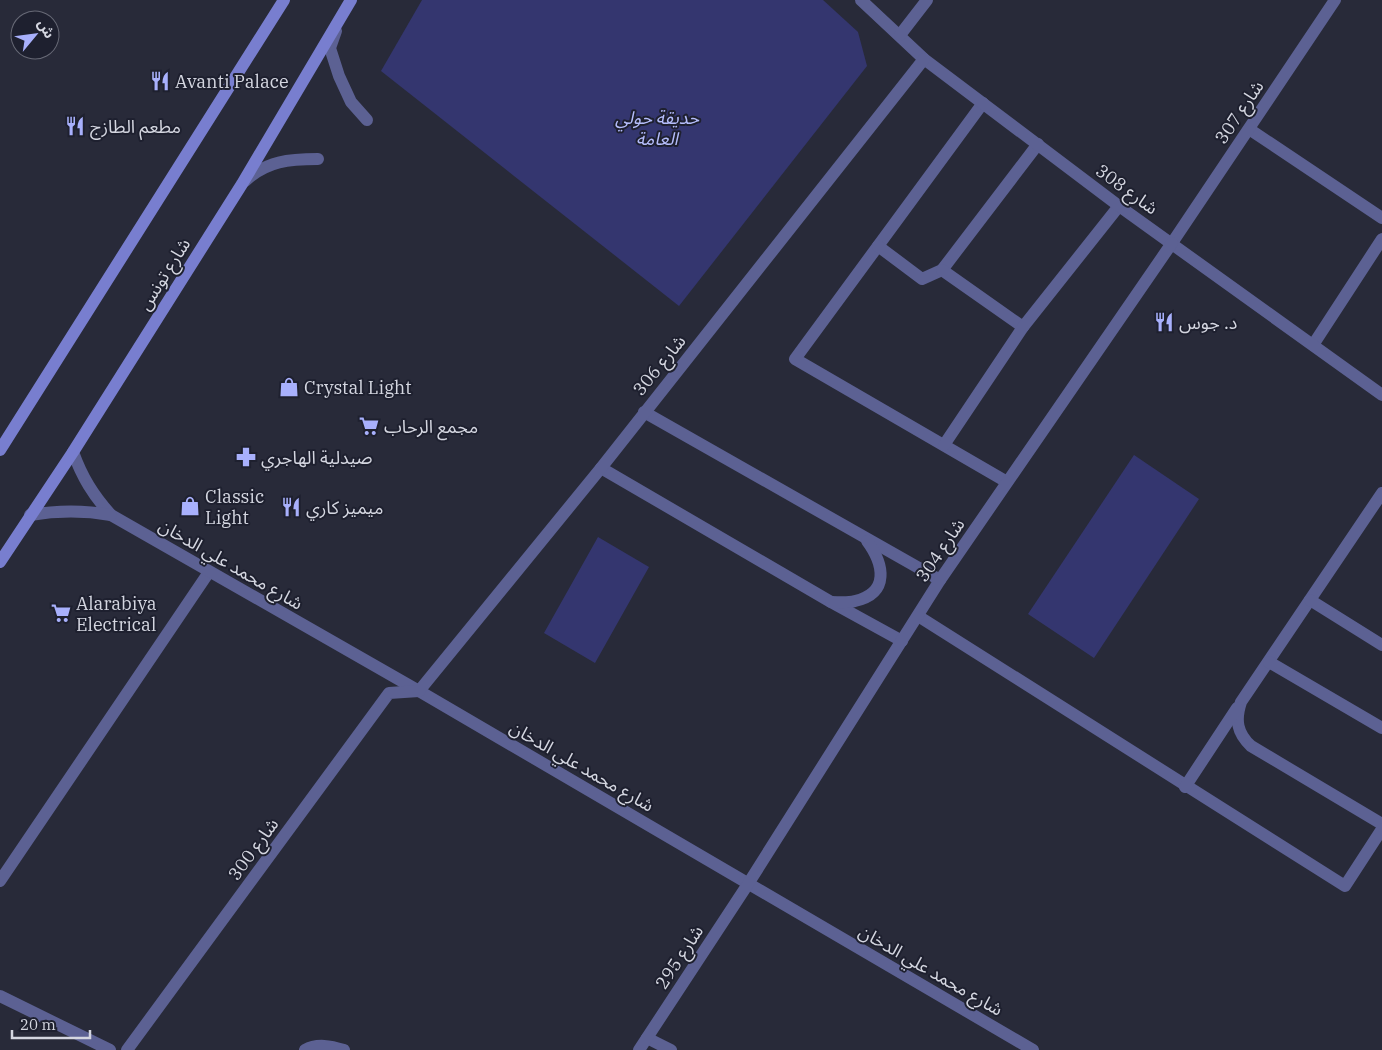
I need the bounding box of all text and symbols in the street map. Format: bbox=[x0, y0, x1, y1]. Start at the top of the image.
north arrow bbox=[10, 10, 60, 60]
text: ش bbox=[34, 16, 59, 41]
restaurant icon: Avanti Palace bbox=[149, 70, 171, 92]
place label: Avanti Palace bbox=[175, 70, 289, 93]
street label: شارع 307 bbox=[1209, 76, 1271, 150]
park label: حديقة حولي العامة bbox=[615, 106, 699, 150]
restaurant icon: مطعم الطازج bbox=[64, 115, 86, 137]
place label: مطعم الطازج bbox=[90, 115, 181, 140]
street label: شارع 308 bbox=[1089, 159, 1163, 222]
street label: شارع تونس bbox=[133, 234, 198, 316]
restaurant icon: د. جوس bbox=[1153, 311, 1175, 333]
place label: د. جوس bbox=[1179, 311, 1237, 334]
street label: شارع 306 bbox=[628, 330, 693, 402]
shop icon: Crystal Light bbox=[278, 376, 300, 398]
place label: Crystal Light bbox=[304, 376, 412, 399]
supermarket icon: مجمع الرحاب bbox=[358, 415, 380, 437]
place label: مجمع الرحاب bbox=[384, 415, 478, 441]
pharmacy icon: صيدلية الهاجري bbox=[235, 446, 257, 468]
place label: صيدلية الهاجري bbox=[261, 446, 373, 471]
place label: Classic Light bbox=[205, 485, 264, 529]
shop icon: Classic Light bbox=[179, 495, 201, 517]
restaurant icon: ميميز كاري bbox=[280, 496, 302, 518]
place label: ميميز كاري bbox=[306, 496, 384, 521]
street label: شارع محمد علي الدخان bbox=[153, 513, 307, 617]
street label: شارع 304 bbox=[910, 514, 972, 588]
place label: Alarabiya Electrical bbox=[76, 592, 157, 636]
supermarket icon: Alarabiya Electrical bbox=[50, 602, 72, 624]
street label: شارع محمد علي الدخان bbox=[504, 715, 658, 819]
street label: شارع 300 bbox=[223, 813, 286, 887]
street label: شارع محمد علي الدخان bbox=[853, 919, 1007, 1023]
street label: شارع 295 bbox=[650, 921, 711, 995]
scale bar bbox=[12, 1008, 90, 1040]
text: 20 m bbox=[20, 1015, 56, 1034]

